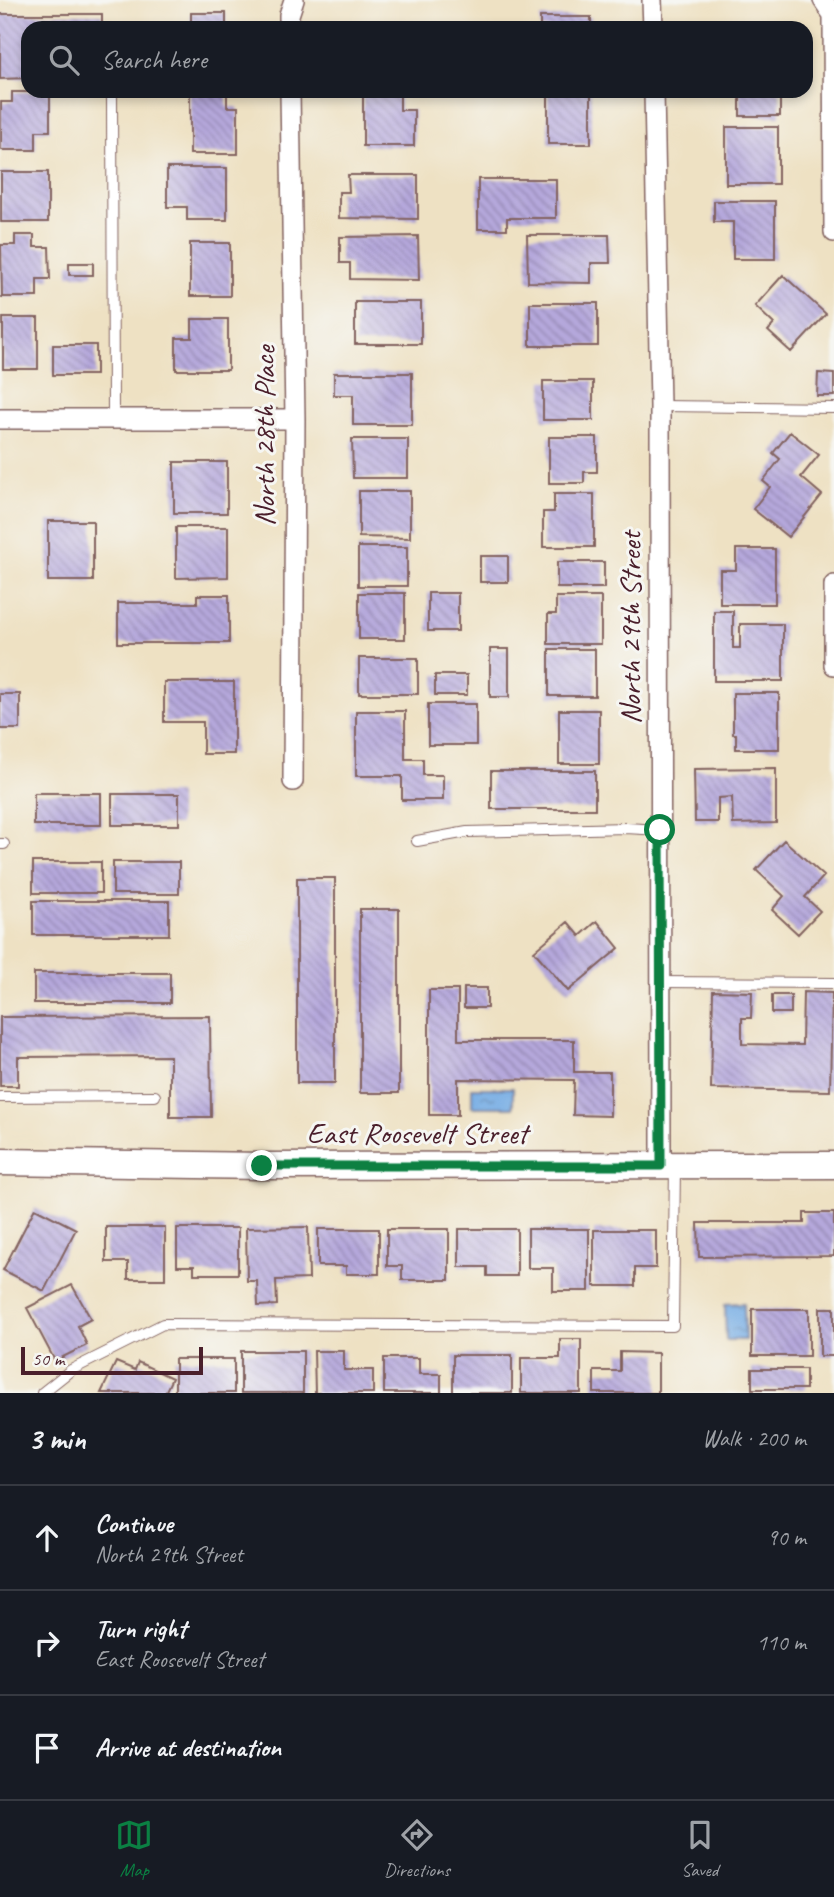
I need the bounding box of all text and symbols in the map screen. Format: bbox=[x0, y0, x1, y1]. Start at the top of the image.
search box bbox=[21, 21, 813, 98]
icon: search bbox=[45, 41, 83, 79]
text: Search here bbox=[101, 43, 207, 76]
street label: North 28th Place bbox=[245, 344, 283, 526]
street label: North 29th Street bbox=[611, 529, 649, 724]
route start bbox=[644, 814, 675, 845]
street label: East Roosevelt Street bbox=[307, 1114, 531, 1152]
route end bbox=[246, 1150, 277, 1181]
scale bar bbox=[21, 1344, 203, 1376]
text: 50 m bbox=[32, 1347, 64, 1371]
text: 3 min bbox=[28, 1420, 85, 1458]
text: Walk · 200 m bbox=[702, 1424, 806, 1453]
text: Continue bbox=[95, 1507, 173, 1540]
icon: ahead bbox=[28, 1519, 66, 1557]
text: 90 m bbox=[767, 1523, 806, 1552]
text: North 29th Street bbox=[95, 1540, 243, 1569]
text: Turn right bbox=[95, 1612, 186, 1645]
icon: right bbox=[28, 1624, 66, 1662]
text: 110 m bbox=[757, 1628, 806, 1657]
text: East Roosevelt Street bbox=[95, 1645, 264, 1674]
icon: arrive bbox=[28, 1729, 66, 1767]
text: Arrive at destination bbox=[95, 1731, 281, 1764]
tab: Map bbox=[115, 1816, 153, 1882]
tab: Directions bbox=[384, 1816, 450, 1882]
tab: Saved bbox=[681, 1816, 719, 1882]

